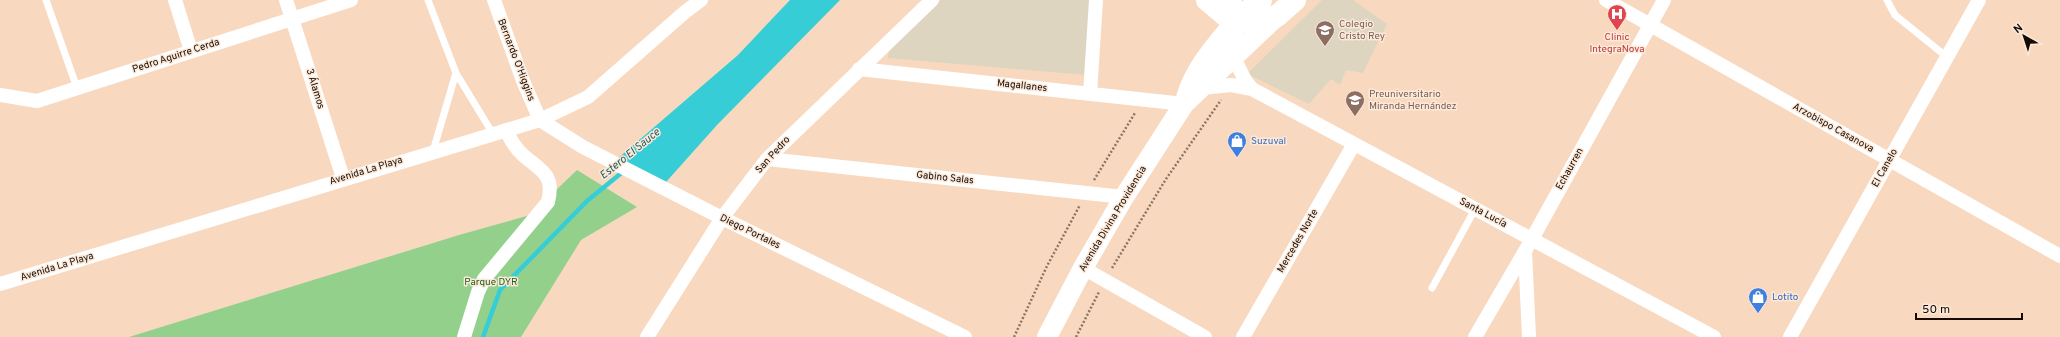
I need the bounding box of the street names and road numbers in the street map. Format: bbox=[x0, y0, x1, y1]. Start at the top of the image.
street label: Bernardo O'Higgins bbox=[494, 17, 538, 103]
street label: Pedro Aguirre Cerda bbox=[131, 36, 221, 76]
street label: 3 Álamos bbox=[303, 67, 327, 111]
street label: Magallanes bbox=[996, 77, 1048, 95]
street label: Arzobispo Casanova bbox=[1790, 100, 1876, 156]
street label: San Pedro bbox=[753, 133, 794, 176]
street label: Echaurren bbox=[1553, 146, 1587, 192]
street label: El Canelo bbox=[1869, 146, 1901, 190]
street label: Avenida La Playa bbox=[328, 154, 404, 188]
street label: Avenida Divina Providencia bbox=[1076, 164, 1150, 274]
street label: Gabino Salas bbox=[916, 169, 975, 188]
street label: Santa Lucía bbox=[1457, 195, 1509, 231]
street label: Mercedes Norte bbox=[1274, 207, 1322, 275]
street label: Diego Portales bbox=[718, 212, 783, 252]
street label: Avenida La Playa bbox=[19, 250, 95, 284]

